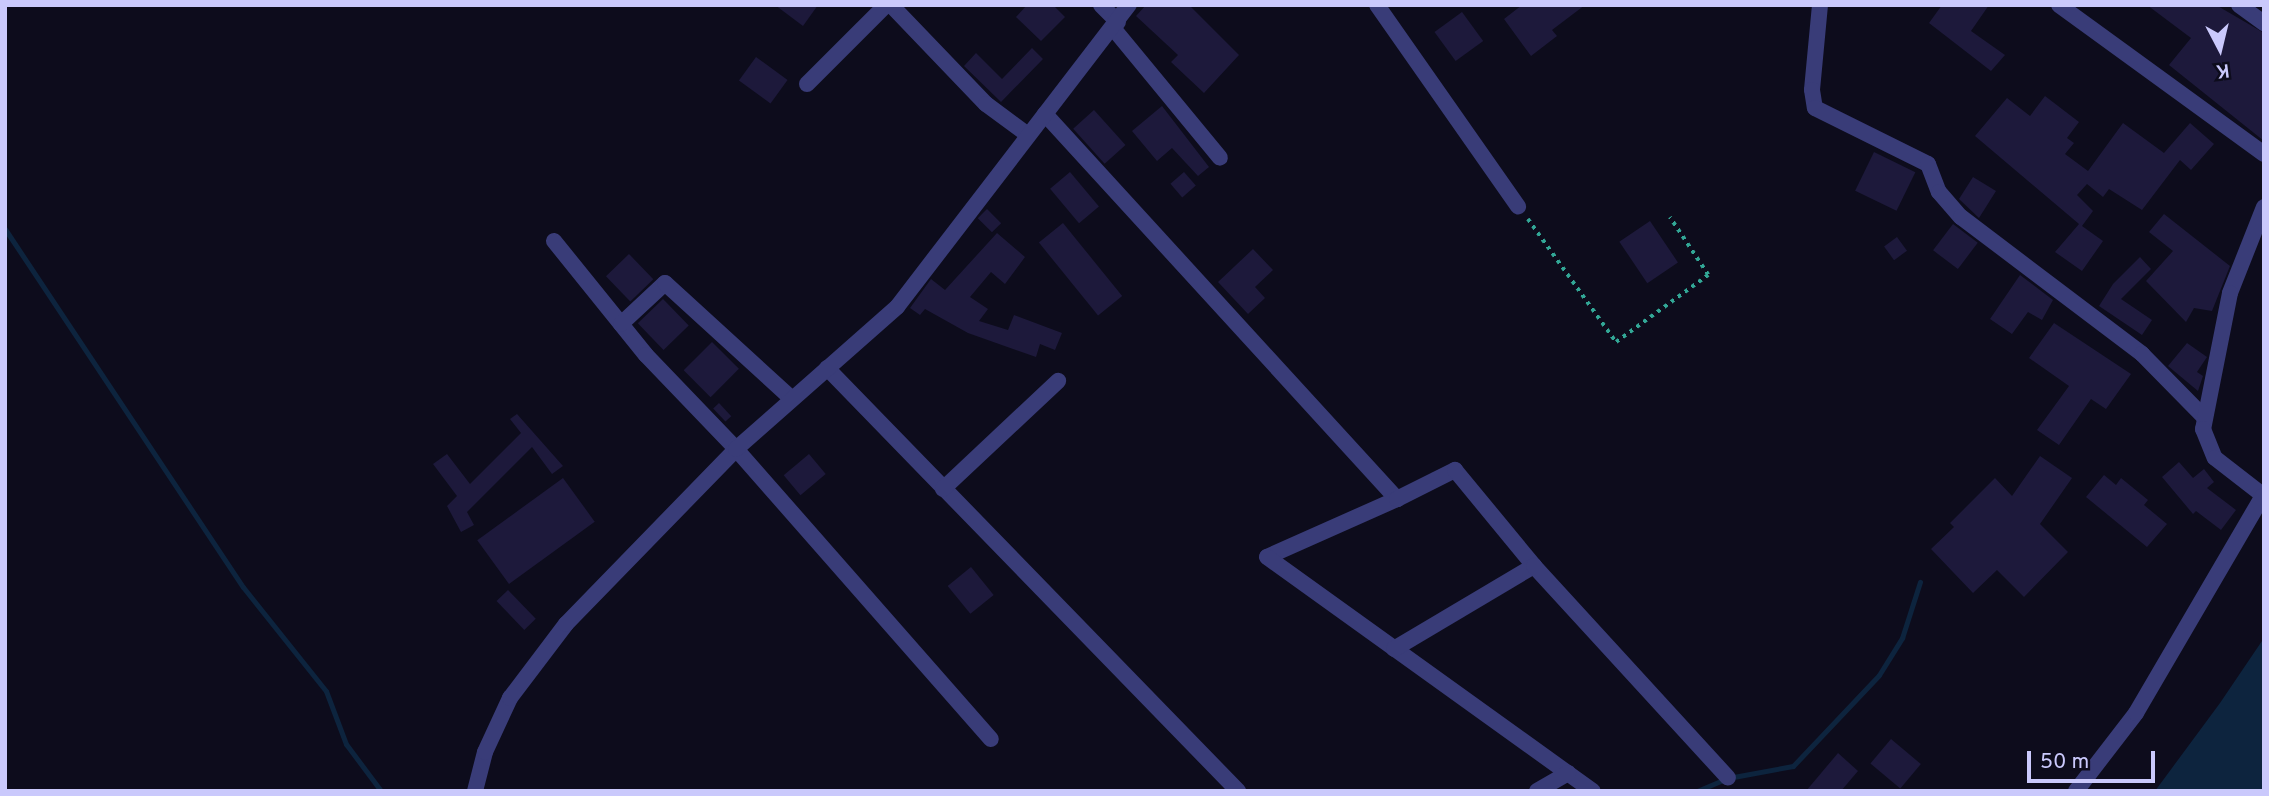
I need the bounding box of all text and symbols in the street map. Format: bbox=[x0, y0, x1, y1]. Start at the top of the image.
north arrow bbox=[2185, 14, 2255, 84]
text: K bbox=[2214, 57, 2231, 83]
scale bar bbox=[2031, 736, 2159, 780]
text: 50 m bbox=[2040, 749, 2089, 776]

